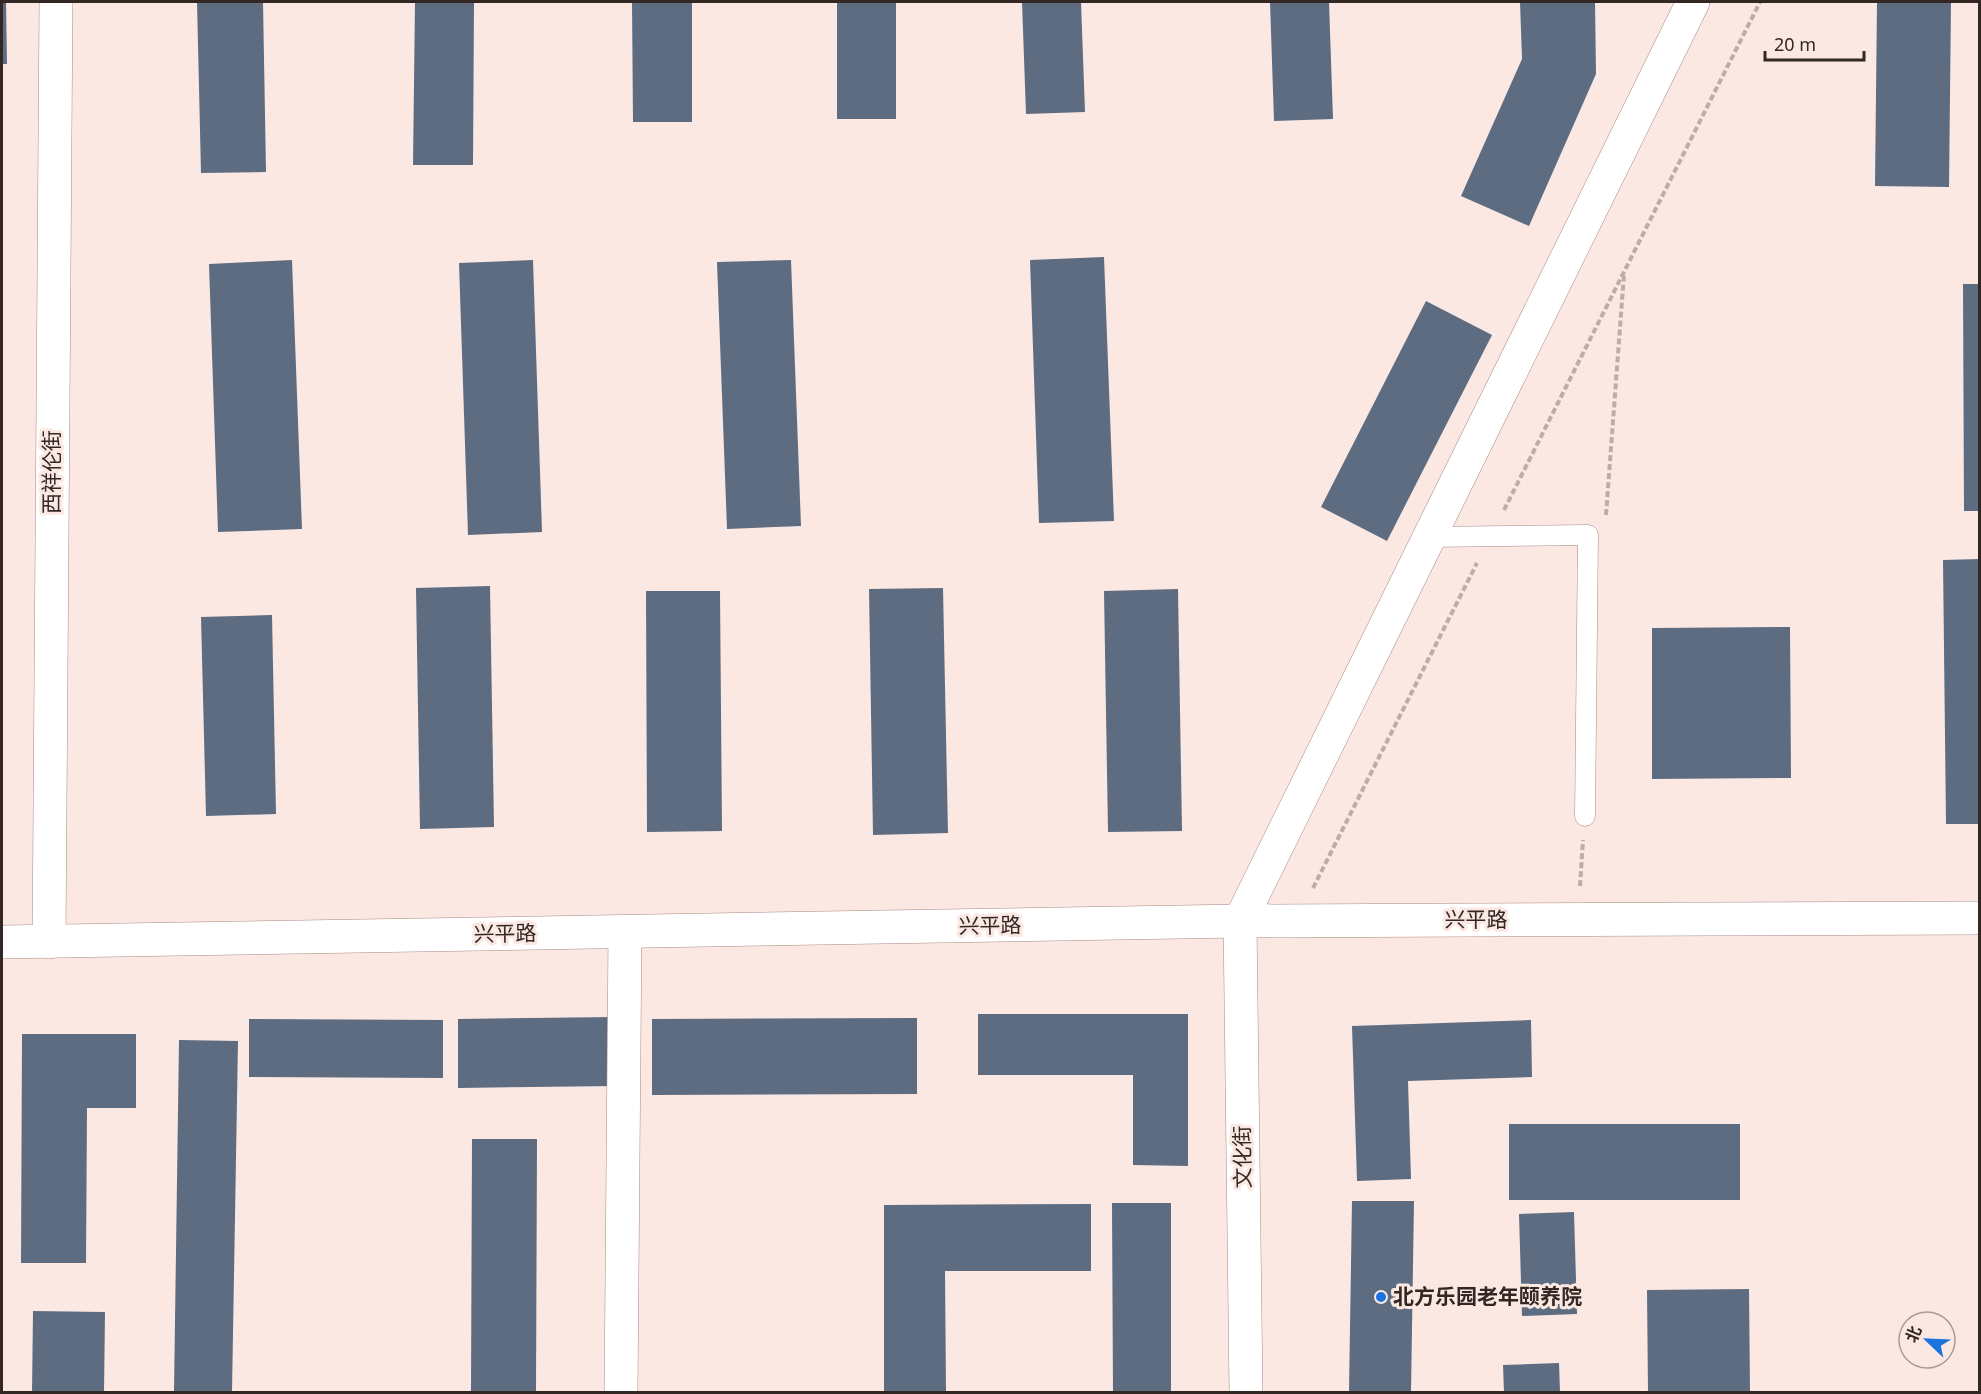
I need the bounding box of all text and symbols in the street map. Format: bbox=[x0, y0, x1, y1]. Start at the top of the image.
scale bar bbox=[1765, 24, 1864, 62]
text: 20 m bbox=[1774, 32, 1816, 56]
street label: 西祥伦街 bbox=[37, 430, 65, 514]
street label: 兴平路 bbox=[1445, 905, 1508, 933]
street label: 兴平路 bbox=[958, 910, 1022, 940]
street label: 兴平路 bbox=[473, 918, 537, 948]
street label: 文化街 bbox=[1227, 1125, 1257, 1189]
place label: 北方乐园老年颐养院 bbox=[1393, 1282, 1582, 1310]
marker: 北方乐园老年颐养院 bbox=[1374, 1290, 1388, 1304]
north arrow bbox=[1897, 1310, 1957, 1370]
text: 北 bbox=[1900, 1322, 1926, 1346]

